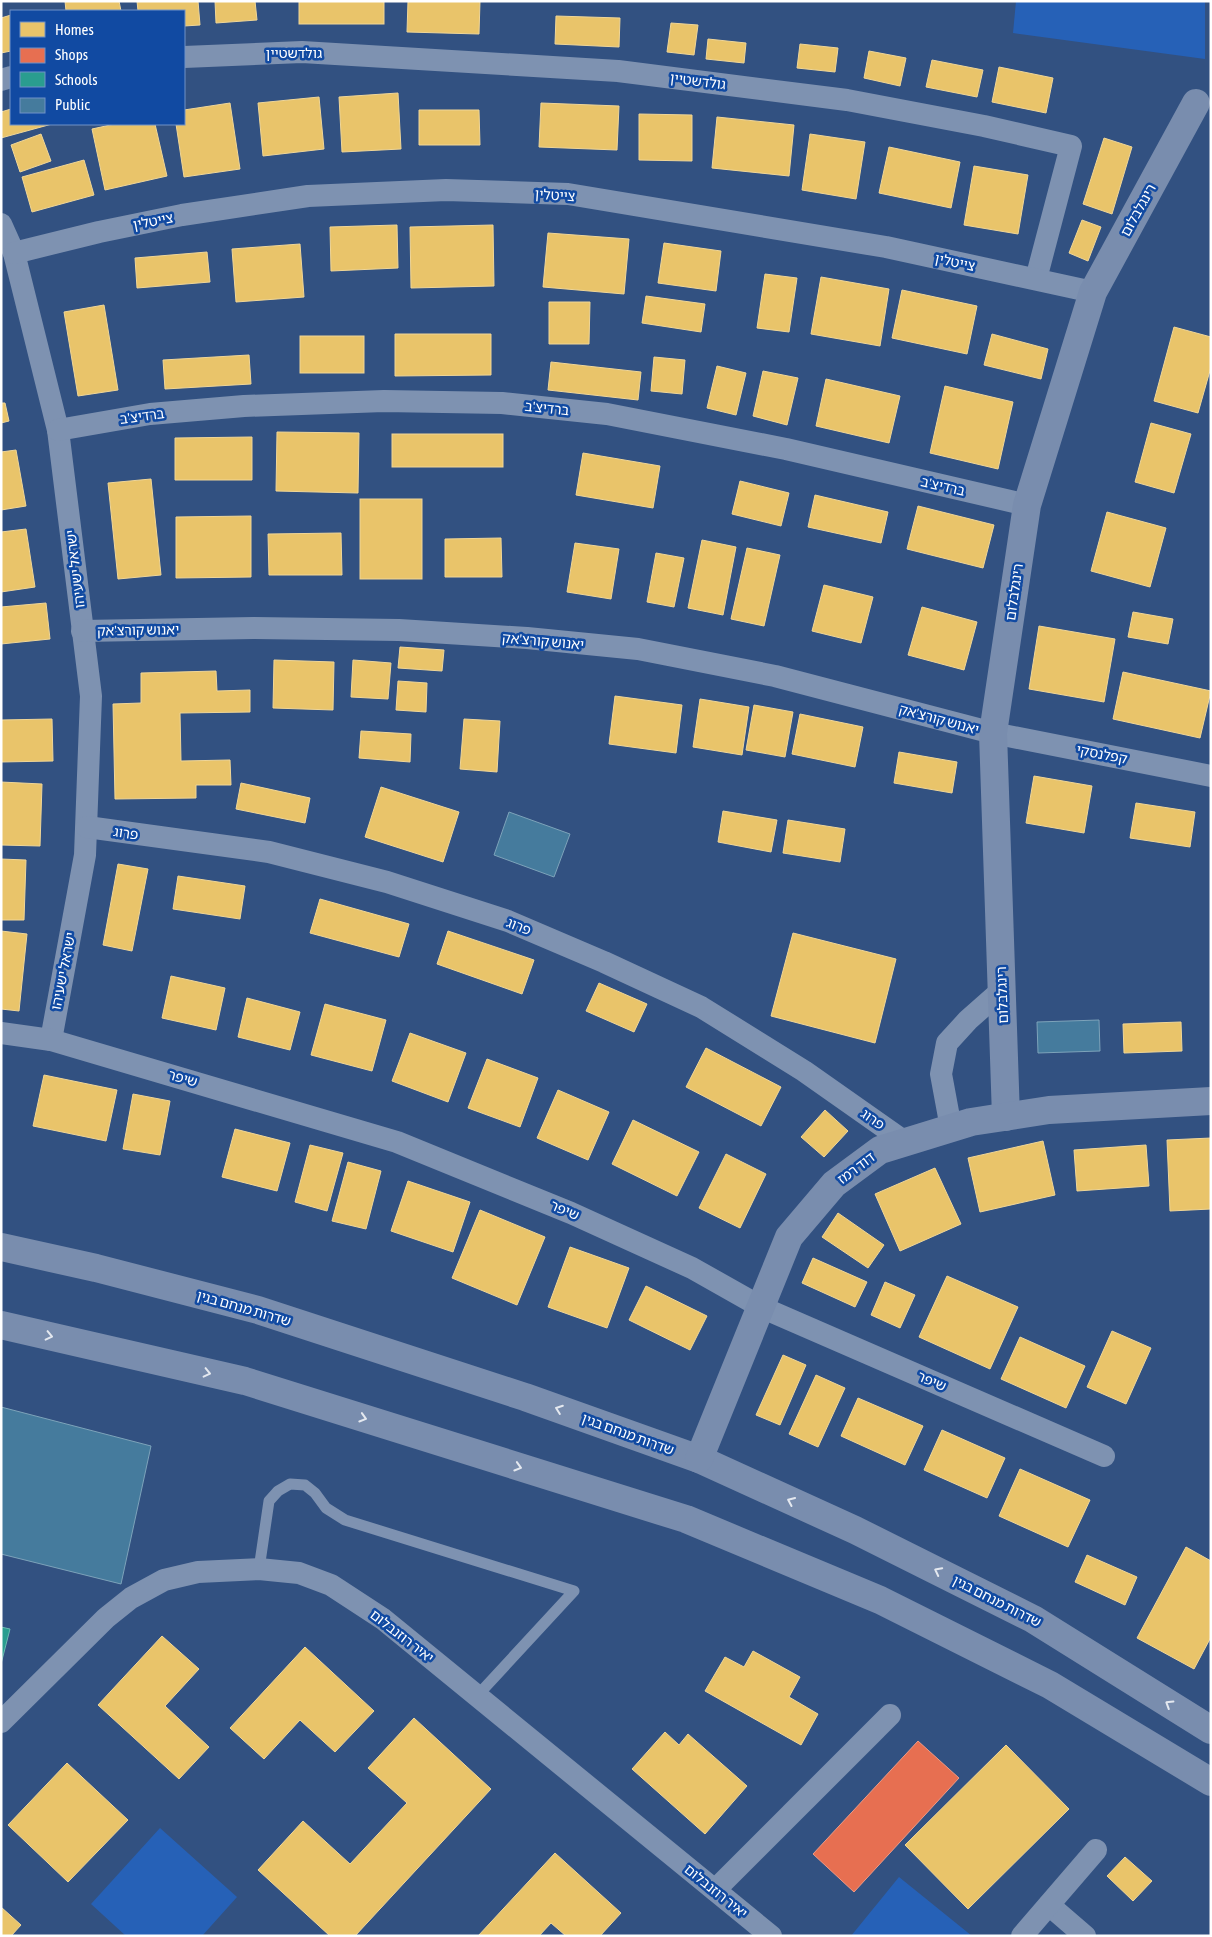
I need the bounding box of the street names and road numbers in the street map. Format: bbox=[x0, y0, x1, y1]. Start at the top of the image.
street label: גולדשטיין bbox=[266, 45, 322, 61]
street label: גולדשטיין bbox=[669, 70, 727, 92]
street label: רינגלבלום bbox=[1117, 181, 1159, 239]
street label: צייטלין bbox=[534, 186, 576, 204]
street label: צייטלין bbox=[132, 209, 175, 233]
street label: צייטלין bbox=[933, 250, 977, 274]
street label: ברדיצ'ב bbox=[524, 398, 570, 418]
street label: ברדיצ'ב bbox=[119, 405, 165, 427]
street label: ברדיצ'ב bbox=[919, 473, 967, 499]
street label: ישראל ישעיהו bbox=[62, 529, 88, 609]
street label: רינגלבלום bbox=[1002, 562, 1026, 622]
street label: יאנוש קורצ'אק bbox=[97, 621, 179, 639]
street label: יאנוש קורצ'אק bbox=[501, 629, 585, 653]
street label: יאנוש קורצ'אק bbox=[897, 701, 981, 737]
street label: קפלנסקי bbox=[1075, 741, 1129, 767]
street label: פרוג bbox=[112, 823, 140, 843]
street label: פרוג bbox=[504, 914, 534, 938]
street label: ישראל ישעיהו bbox=[48, 931, 78, 1011]
street label: רינגלבלום bbox=[993, 966, 1011, 1024]
street label: שיפר bbox=[166, 1066, 200, 1090]
street label: פרוג bbox=[858, 1105, 888, 1133]
street label: דוד רמז bbox=[834, 1149, 878, 1187]
street label: שיפר bbox=[548, 1197, 582, 1223]
street label: שדרות מנחם בגין bbox=[195, 1287, 293, 1329]
street label: שיפר bbox=[915, 1368, 949, 1394]
street label: שדרות מנחם בגין bbox=[580, 1410, 676, 1458]
street label: שדרות מנחם בגין bbox=[950, 1572, 1044, 1630]
street label: יאיר רוזנבלום bbox=[367, 1606, 437, 1666]
street label: יאיר רוזנבלום bbox=[681, 1861, 751, 1921]

